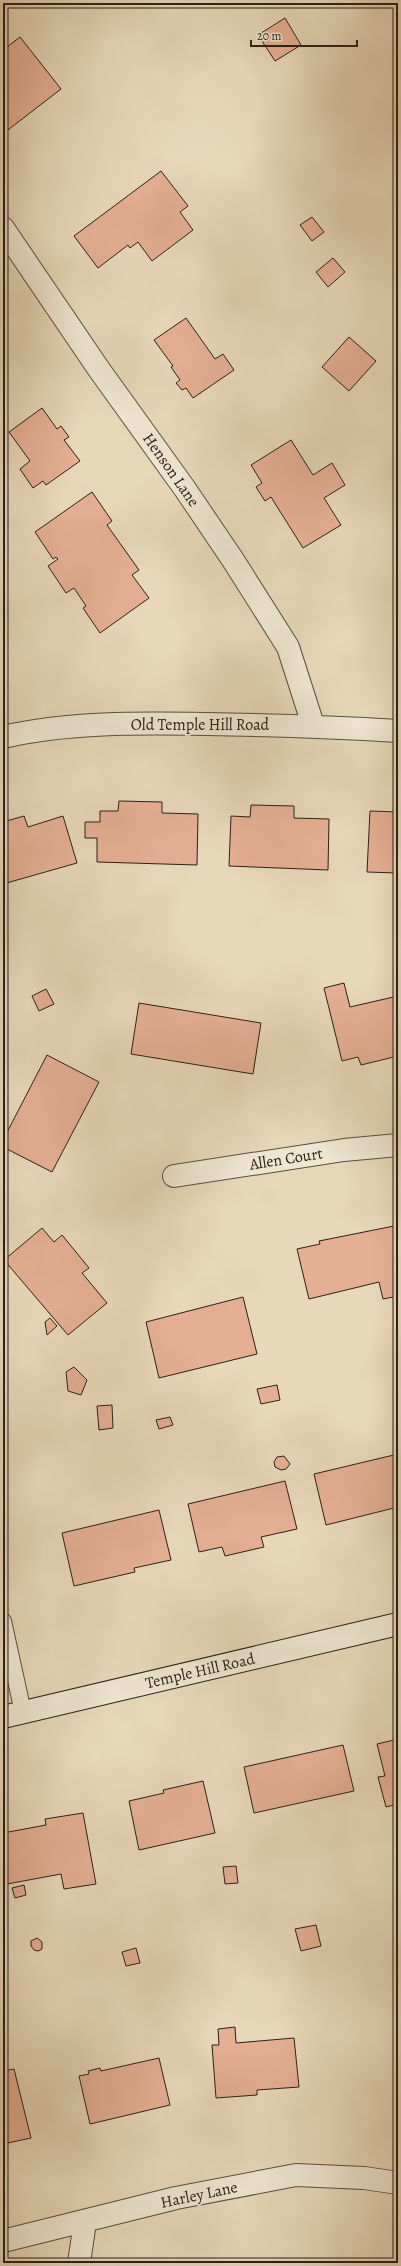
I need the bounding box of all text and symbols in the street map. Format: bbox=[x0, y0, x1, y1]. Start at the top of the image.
scale bar bbox=[251, 22, 357, 48]
text: 20 m bbox=[257, 28, 281, 44]
street label: Henson Lane bbox=[137, 429, 205, 511]
street label: Old Temple Hill Road bbox=[131, 714, 270, 736]
street label: Allen Court bbox=[247, 1142, 324, 1176]
street label: Temple Hill Road bbox=[143, 1648, 257, 1694]
street label: Harley Lane bbox=[158, 2176, 240, 2214]

